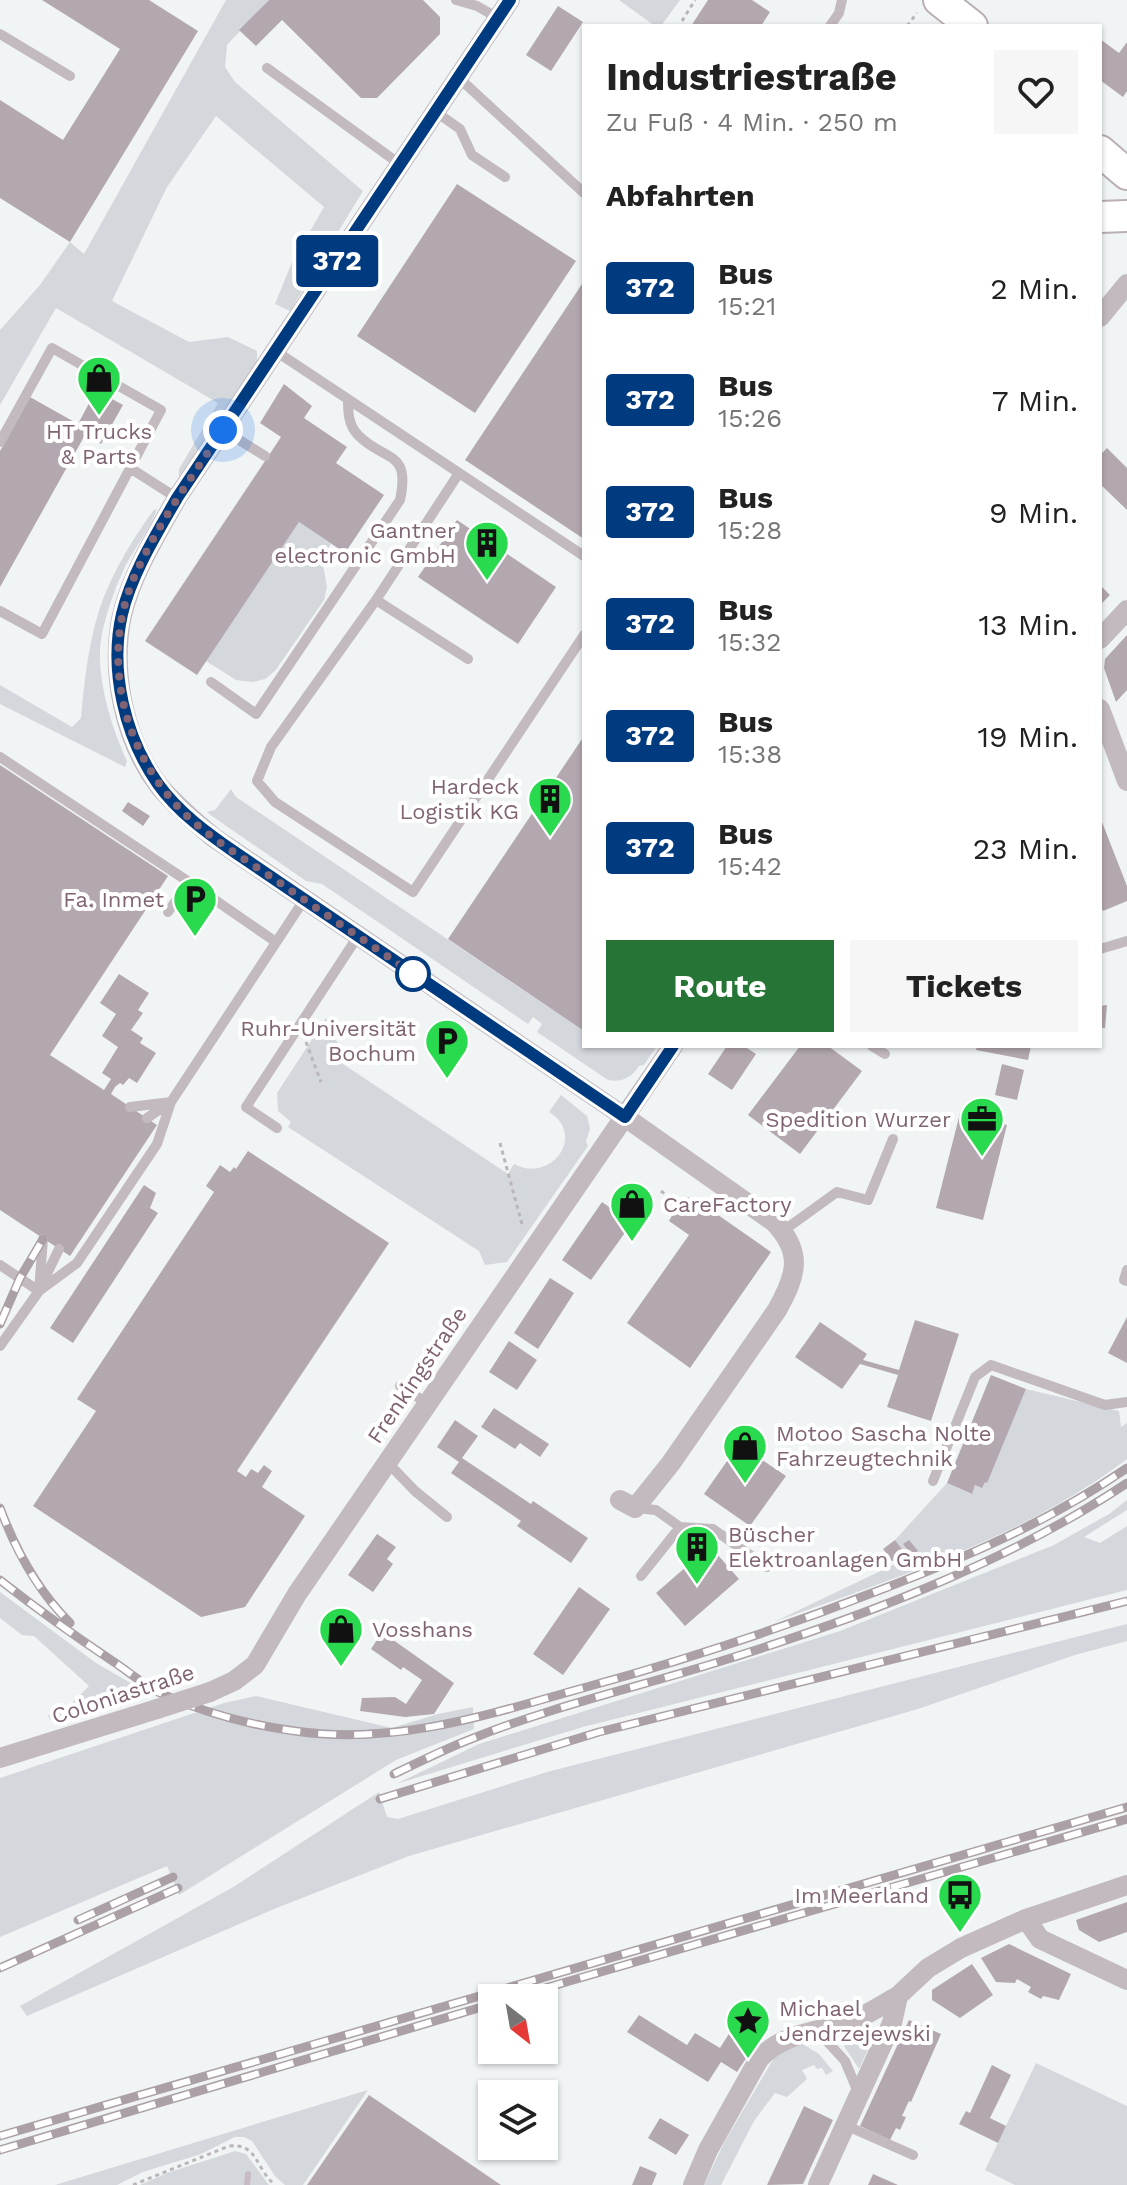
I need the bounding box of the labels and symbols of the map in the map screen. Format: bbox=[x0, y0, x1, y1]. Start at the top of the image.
line badge: 372 bbox=[291, 235, 383, 287]
shop icon: HT Trucks & Parts bbox=[75, 354, 123, 417]
your location bbox=[203, 410, 243, 450]
place label: HT Trucks & Parts bbox=[46, 419, 152, 469]
place label: Gantner electronic GmbH bbox=[275, 518, 456, 568]
building icon: Gantner electronic GmbH bbox=[463, 519, 511, 582]
place label: Hardeck Logistik KG bbox=[400, 774, 519, 824]
building icon: Hardeck Logistik KG bbox=[526, 775, 574, 838]
parking icon: Fa. Inmet bbox=[171, 875, 219, 938]
place label: Fa. Inmet bbox=[63, 887, 164, 912]
unlabelled marker bbox=[396, 957, 430, 991]
place label: Ruhr-Universität Bochum bbox=[240, 1016, 416, 1066]
parking icon: Ruhr-Universität Bochum bbox=[423, 1017, 471, 1080]
office icon: Spedition Wurzer bbox=[958, 1095, 1006, 1158]
place label: Spedition Wurzer bbox=[765, 1107, 951, 1132]
shop icon: CareFactory bbox=[608, 1180, 656, 1243]
place label: CareFactory bbox=[663, 1192, 792, 1217]
street label: Frenkingstraße bbox=[362, 1302, 472, 1448]
place label: Motoo Sascha Nolte Fahrzeugtechnik bbox=[776, 1421, 991, 1471]
shop icon: Motoo Sascha Nolte Fahrzeugtechnik bbox=[721, 1422, 769, 1485]
place label: Büscher Elektroanlagen GmbH bbox=[728, 1522, 962, 1572]
building icon: Büscher Elektroanlagen GmbH bbox=[673, 1523, 721, 1586]
shop icon: Vosshans bbox=[317, 1605, 365, 1668]
place label: Vosshans bbox=[372, 1617, 473, 1642]
street label: Coloniastraße bbox=[49, 1659, 197, 1729]
bus stop icon: Im Meerland bbox=[936, 1871, 984, 1934]
place label: Im Meerland bbox=[795, 1883, 929, 1908]
north arrow bbox=[478, 1984, 558, 2064]
place label: Michael Jendrzejewski bbox=[779, 1996, 931, 2046]
place icon: Michael Jendrzejewski bbox=[724, 1997, 772, 2060]

